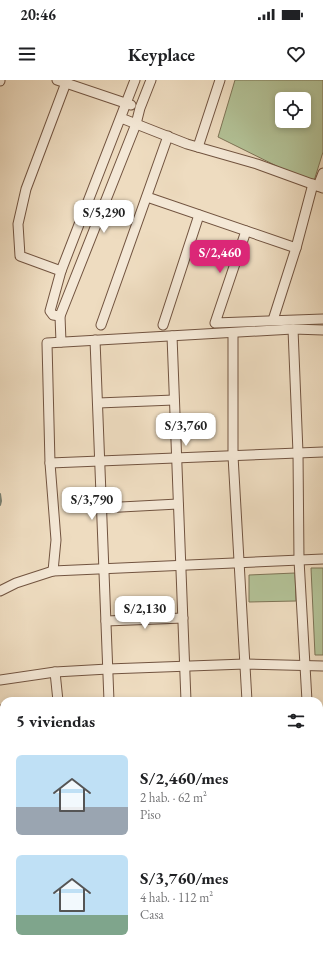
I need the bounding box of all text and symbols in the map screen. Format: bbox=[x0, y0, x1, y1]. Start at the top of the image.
text: 20:46 bbox=[20, 5, 56, 24]
icon: menu bbox=[16, 43, 38, 65]
text: Keyplace bbox=[128, 43, 195, 66]
icon: heart bbox=[285, 43, 307, 65]
map controls bbox=[275, 92, 311, 128]
button: locate bbox=[275, 92, 311, 128]
pin: S/5,290 bbox=[67, 200, 141, 234]
text: S/5,290 bbox=[83, 204, 125, 221]
pin: S/2,460 bbox=[183, 240, 257, 274]
text: S/2,460 bbox=[199, 244, 241, 261]
pin: S/3,760 bbox=[149, 413, 223, 447]
text: S/3,760 bbox=[165, 417, 207, 434]
pin: S/3,790 bbox=[55, 487, 129, 521]
text: S/3,790 bbox=[71, 491, 113, 508]
pin: S/2,130 bbox=[108, 596, 182, 630]
text: S/2,130 bbox=[124, 600, 166, 617]
text: 5 viviendas bbox=[16, 710, 95, 732]
icon: filters bbox=[285, 710, 307, 732]
text: S/2,460/mes bbox=[140, 767, 228, 789]
icon: home bbox=[48, 771, 96, 819]
text: 2 hab. · 62 m² bbox=[140, 789, 207, 806]
text: Piso bbox=[140, 806, 161, 823]
text: S/3,760/mes bbox=[140, 867, 228, 889]
icon: home bbox=[48, 871, 96, 919]
text: 4 hab. · 112 m² bbox=[140, 889, 213, 906]
text: Casa bbox=[140, 906, 164, 923]

